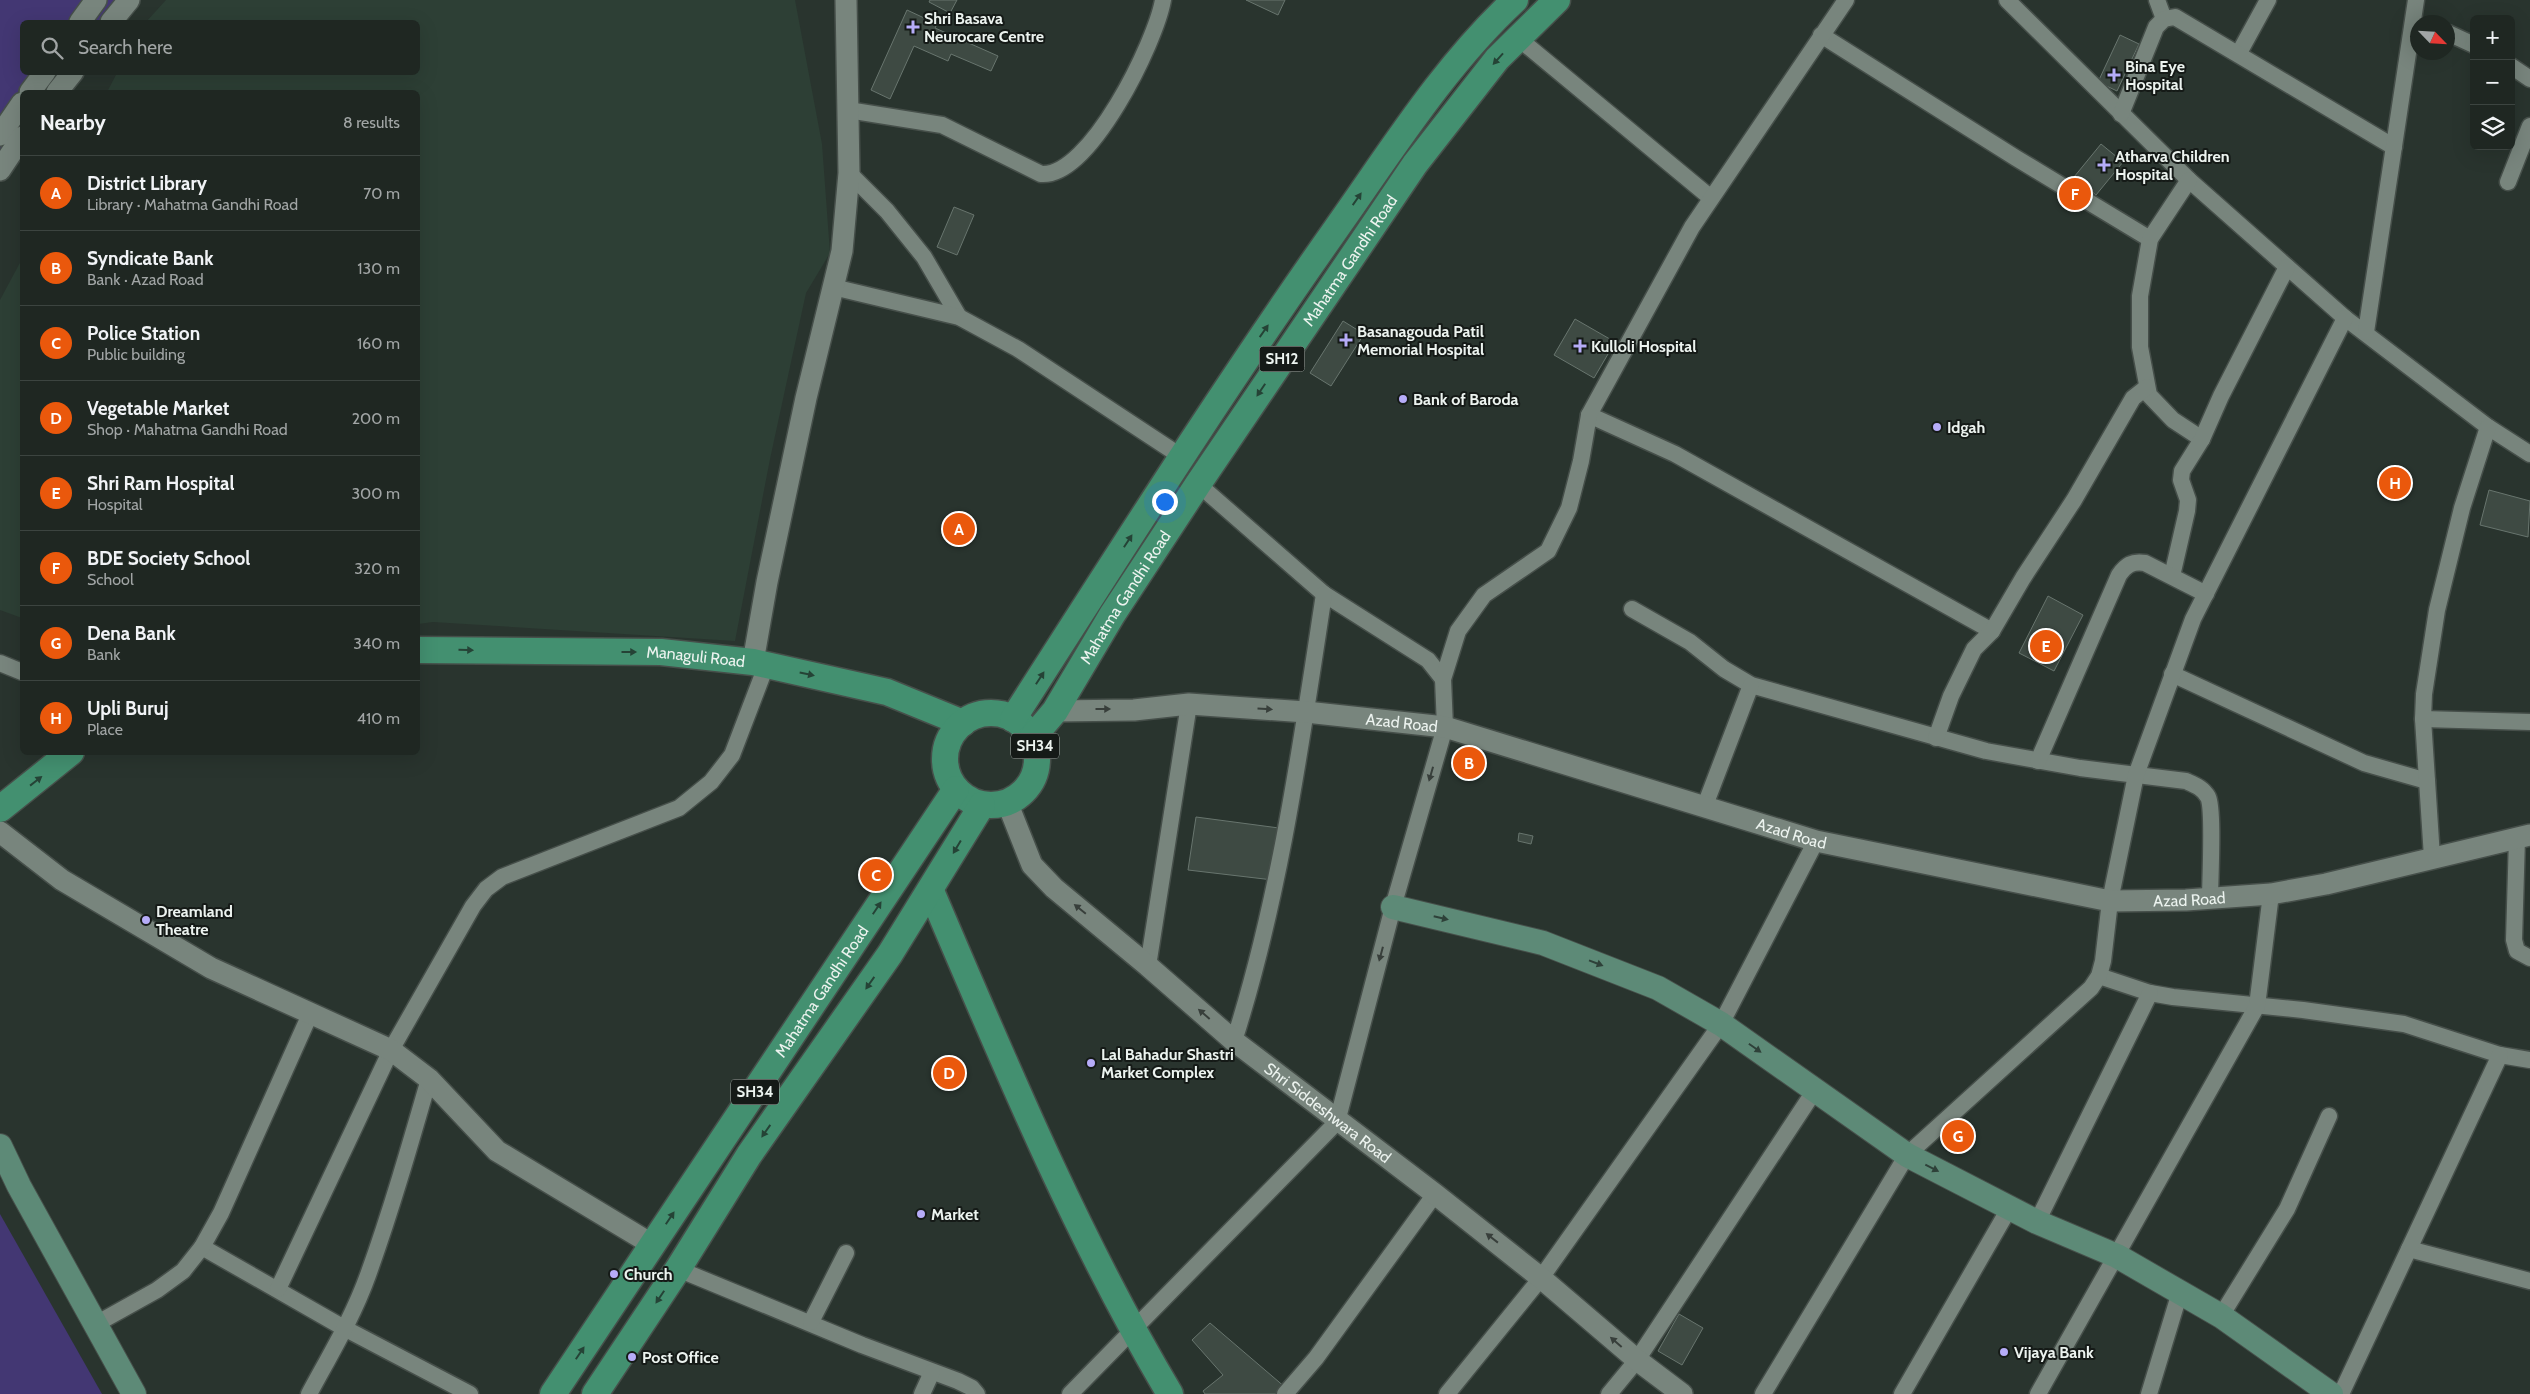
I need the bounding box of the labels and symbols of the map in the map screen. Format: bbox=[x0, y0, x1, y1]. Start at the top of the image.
place label: Shri Basava Neurocare Centre bbox=[924, 9, 1044, 46]
north arrow bbox=[2410, 15, 2455, 60]
marker: Shri Basava Neurocare Centre bbox=[906, 20, 920, 34]
one-way arrow bbox=[1492, 52, 1503, 65]
place label: Bina Eye Hospital bbox=[2125, 57, 2185, 94]
marker: Bina Eye Hospital bbox=[2107, 68, 2121, 82]
place label: Atharva Children Hospital bbox=[2115, 147, 2230, 184]
marker: Atharva Children Hospital bbox=[2097, 158, 2111, 172]
pin: F bbox=[2059, 175, 2091, 213]
street label: Mahatma Gandhi Road bbox=[1299, 191, 1401, 330]
one-way arrow bbox=[1352, 192, 1362, 205]
place label: Basanagouda Patil Memorial Hospital bbox=[1357, 322, 1484, 359]
one-way arrow bbox=[1259, 325, 1269, 338]
marker: Basanagouda Patil Memorial Hospital bbox=[1339, 333, 1353, 347]
place label: Kulloli Hospital bbox=[1591, 337, 1697, 356]
marker: Kulloli Hospital bbox=[1573, 339, 1587, 353]
road number: SH12 bbox=[1260, 346, 1304, 372]
one-way arrow bbox=[1256, 383, 1266, 397]
place label: Bank of Baroda bbox=[1413, 390, 1519, 409]
marker: Bank of Baroda bbox=[1397, 393, 1409, 405]
place label: Idgah bbox=[1947, 418, 1985, 437]
marker: Idgah bbox=[1931, 421, 1943, 433]
pin: H bbox=[2379, 464, 2411, 502]
your location bbox=[1152, 489, 1178, 515]
pin: A bbox=[943, 510, 975, 548]
street label: Mahatma Gandhi Road bbox=[1076, 527, 1175, 668]
one-way arrow bbox=[1123, 535, 1133, 548]
pin: E bbox=[2030, 627, 2062, 665]
street label: Managuli Road bbox=[646, 643, 746, 671]
one-way arrow bbox=[458, 646, 474, 654]
one-way arrow bbox=[621, 648, 637, 656]
one-way arrow bbox=[799, 671, 815, 679]
one-way arrow bbox=[1035, 671, 1045, 685]
one-way arrow bbox=[1096, 705, 1112, 713]
one-way arrow bbox=[1258, 706, 1274, 714]
street label: Azad Road bbox=[1365, 710, 1439, 736]
road number: SH34 bbox=[1011, 734, 1059, 758]
pin: B bbox=[1453, 744, 1485, 782]
one-way arrow bbox=[1427, 767, 1435, 782]
one-way arrow bbox=[29, 775, 42, 786]
street label: Azad Road bbox=[1754, 814, 1828, 853]
one-way arrow bbox=[953, 840, 962, 853]
pin: C bbox=[860, 856, 892, 894]
street label: Azad Road bbox=[2153, 888, 2226, 910]
one-way arrow bbox=[872, 901, 882, 915]
place label: Dreamland Theatre bbox=[156, 902, 233, 939]
one-way arrow bbox=[1074, 904, 1087, 915]
marker: Dreamland Theatre bbox=[140, 914, 152, 926]
one-way arrow bbox=[1433, 914, 1448, 922]
street label: Mahatma Gandhi Road bbox=[771, 922, 872, 1061]
one-way arrow bbox=[1377, 947, 1385, 962]
one-way arrow bbox=[1589, 960, 1604, 968]
one-way arrow bbox=[865, 976, 875, 990]
one-way arrow bbox=[1197, 1009, 1210, 1020]
one-way arrow bbox=[1748, 1042, 1761, 1053]
place label: Lal Bahadur Shastri Market Complex bbox=[1101, 1045, 1234, 1082]
pin: D bbox=[933, 1054, 965, 1092]
marker: Lal Bahadur Shastri Market Complex bbox=[1085, 1057, 1097, 1069]
street label: Shri Siddeshwara Road bbox=[1261, 1059, 1395, 1167]
road number: SH34 bbox=[731, 1080, 779, 1104]
pin: G bbox=[1942, 1117, 1974, 1155]
one-way arrow bbox=[761, 1124, 771, 1138]
one-way arrow bbox=[1925, 1164, 1940, 1172]
place label: Market bbox=[931, 1205, 979, 1224]
marker: Market bbox=[915, 1208, 927, 1220]
one-way arrow bbox=[666, 1211, 675, 1225]
one-way arrow bbox=[1485, 1233, 1498, 1244]
place label: Church bbox=[624, 1265, 673, 1284]
marker: Church bbox=[608, 1268, 620, 1280]
one-way arrow bbox=[655, 1290, 665, 1304]
one-way arrow bbox=[1610, 1337, 1623, 1348]
place label: Vijaya Bank bbox=[2014, 1343, 2094, 1362]
marker: Vijaya Bank bbox=[1998, 1346, 2010, 1358]
one-way arrow bbox=[576, 1347, 585, 1360]
place label: Post Office bbox=[642, 1348, 719, 1367]
marker: Post Office bbox=[626, 1351, 638, 1363]

